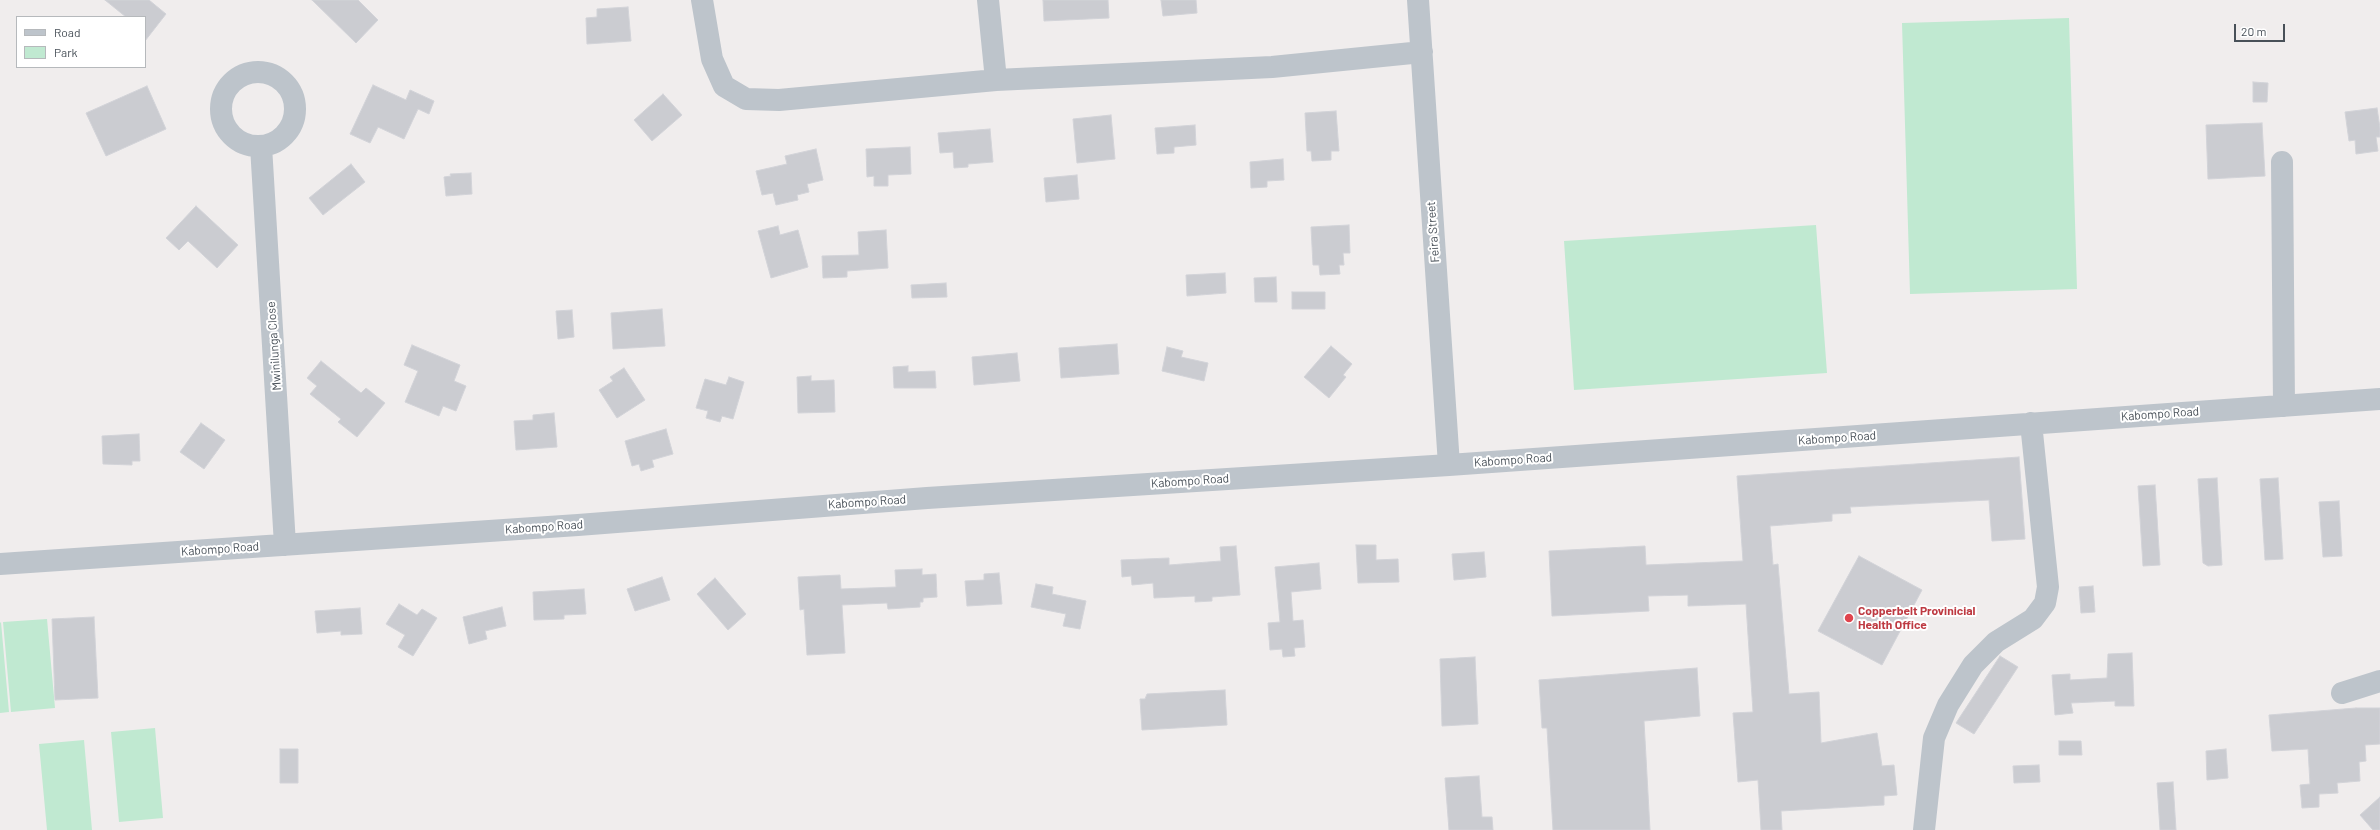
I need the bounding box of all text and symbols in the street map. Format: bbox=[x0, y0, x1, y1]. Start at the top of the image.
legend bbox=[16, 16, 146, 68]
scale bar bbox=[2236, 16, 2287, 42]
text: 20 m bbox=[2241, 24, 2267, 38]
text: Road bbox=[54, 25, 81, 39]
text: Park bbox=[54, 45, 78, 59]
street label: Feira Street bbox=[1424, 201, 1442, 263]
street label: Mwinilunga Close bbox=[264, 301, 284, 391]
street label: Kabompo Road bbox=[2120, 404, 2200, 424]
street label: Kabompo Road bbox=[1797, 428, 1877, 448]
street label: Kabompo Road bbox=[1473, 450, 1553, 470]
street label: Kabompo Road bbox=[1150, 471, 1230, 491]
street label: Kabompo Road bbox=[827, 492, 907, 512]
street label: Kabompo Road bbox=[504, 517, 584, 537]
street label: Kabompo Road bbox=[180, 539, 260, 559]
place label: Copperbelt Provinicial Health Office bbox=[1858, 604, 1976, 632]
marker: Copperbelt Provinicial Health Office bbox=[1843, 612, 1855, 624]

